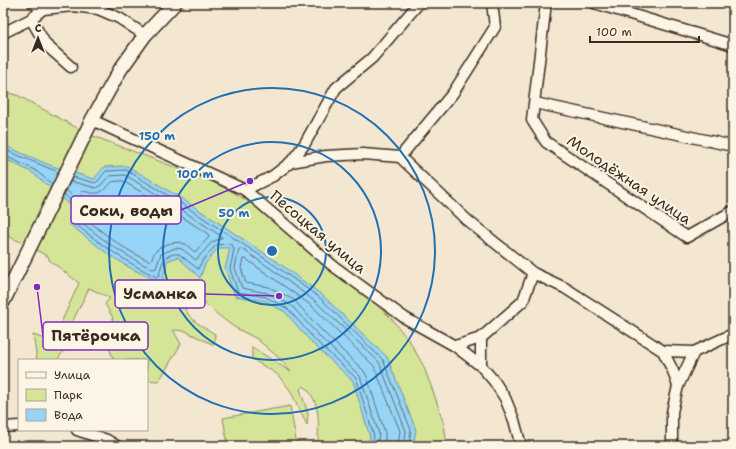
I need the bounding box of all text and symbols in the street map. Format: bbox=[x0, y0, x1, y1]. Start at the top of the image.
north arrow bbox=[18, 18, 58, 58]
scale bar bbox=[590, 18, 699, 44]
text: С bbox=[35, 21, 42, 36]
text: 100 m bbox=[596, 24, 632, 40]
text: 150 m bbox=[139, 128, 175, 144]
street label: Молодёжная улица bbox=[563, 131, 696, 229]
text: 100 m bbox=[177, 166, 214, 182]
street label: Песоцкая улица bbox=[266, 186, 371, 278]
callout: Соки, воды bbox=[71, 196, 181, 224]
text: Соки, воды bbox=[79, 200, 173, 221]
text: 50 m bbox=[219, 205, 250, 221]
centre of rings bbox=[265, 244, 279, 258]
callout: Усманка bbox=[115, 280, 205, 308]
text: Усманка bbox=[123, 283, 197, 304]
callout: Пятёрочка bbox=[43, 322, 148, 350]
text: Пятёрочка bbox=[51, 325, 141, 346]
legend bbox=[18, 359, 148, 431]
text: Улица bbox=[54, 367, 91, 383]
text: Парк bbox=[54, 387, 83, 403]
text: Вода bbox=[54, 407, 83, 423]

